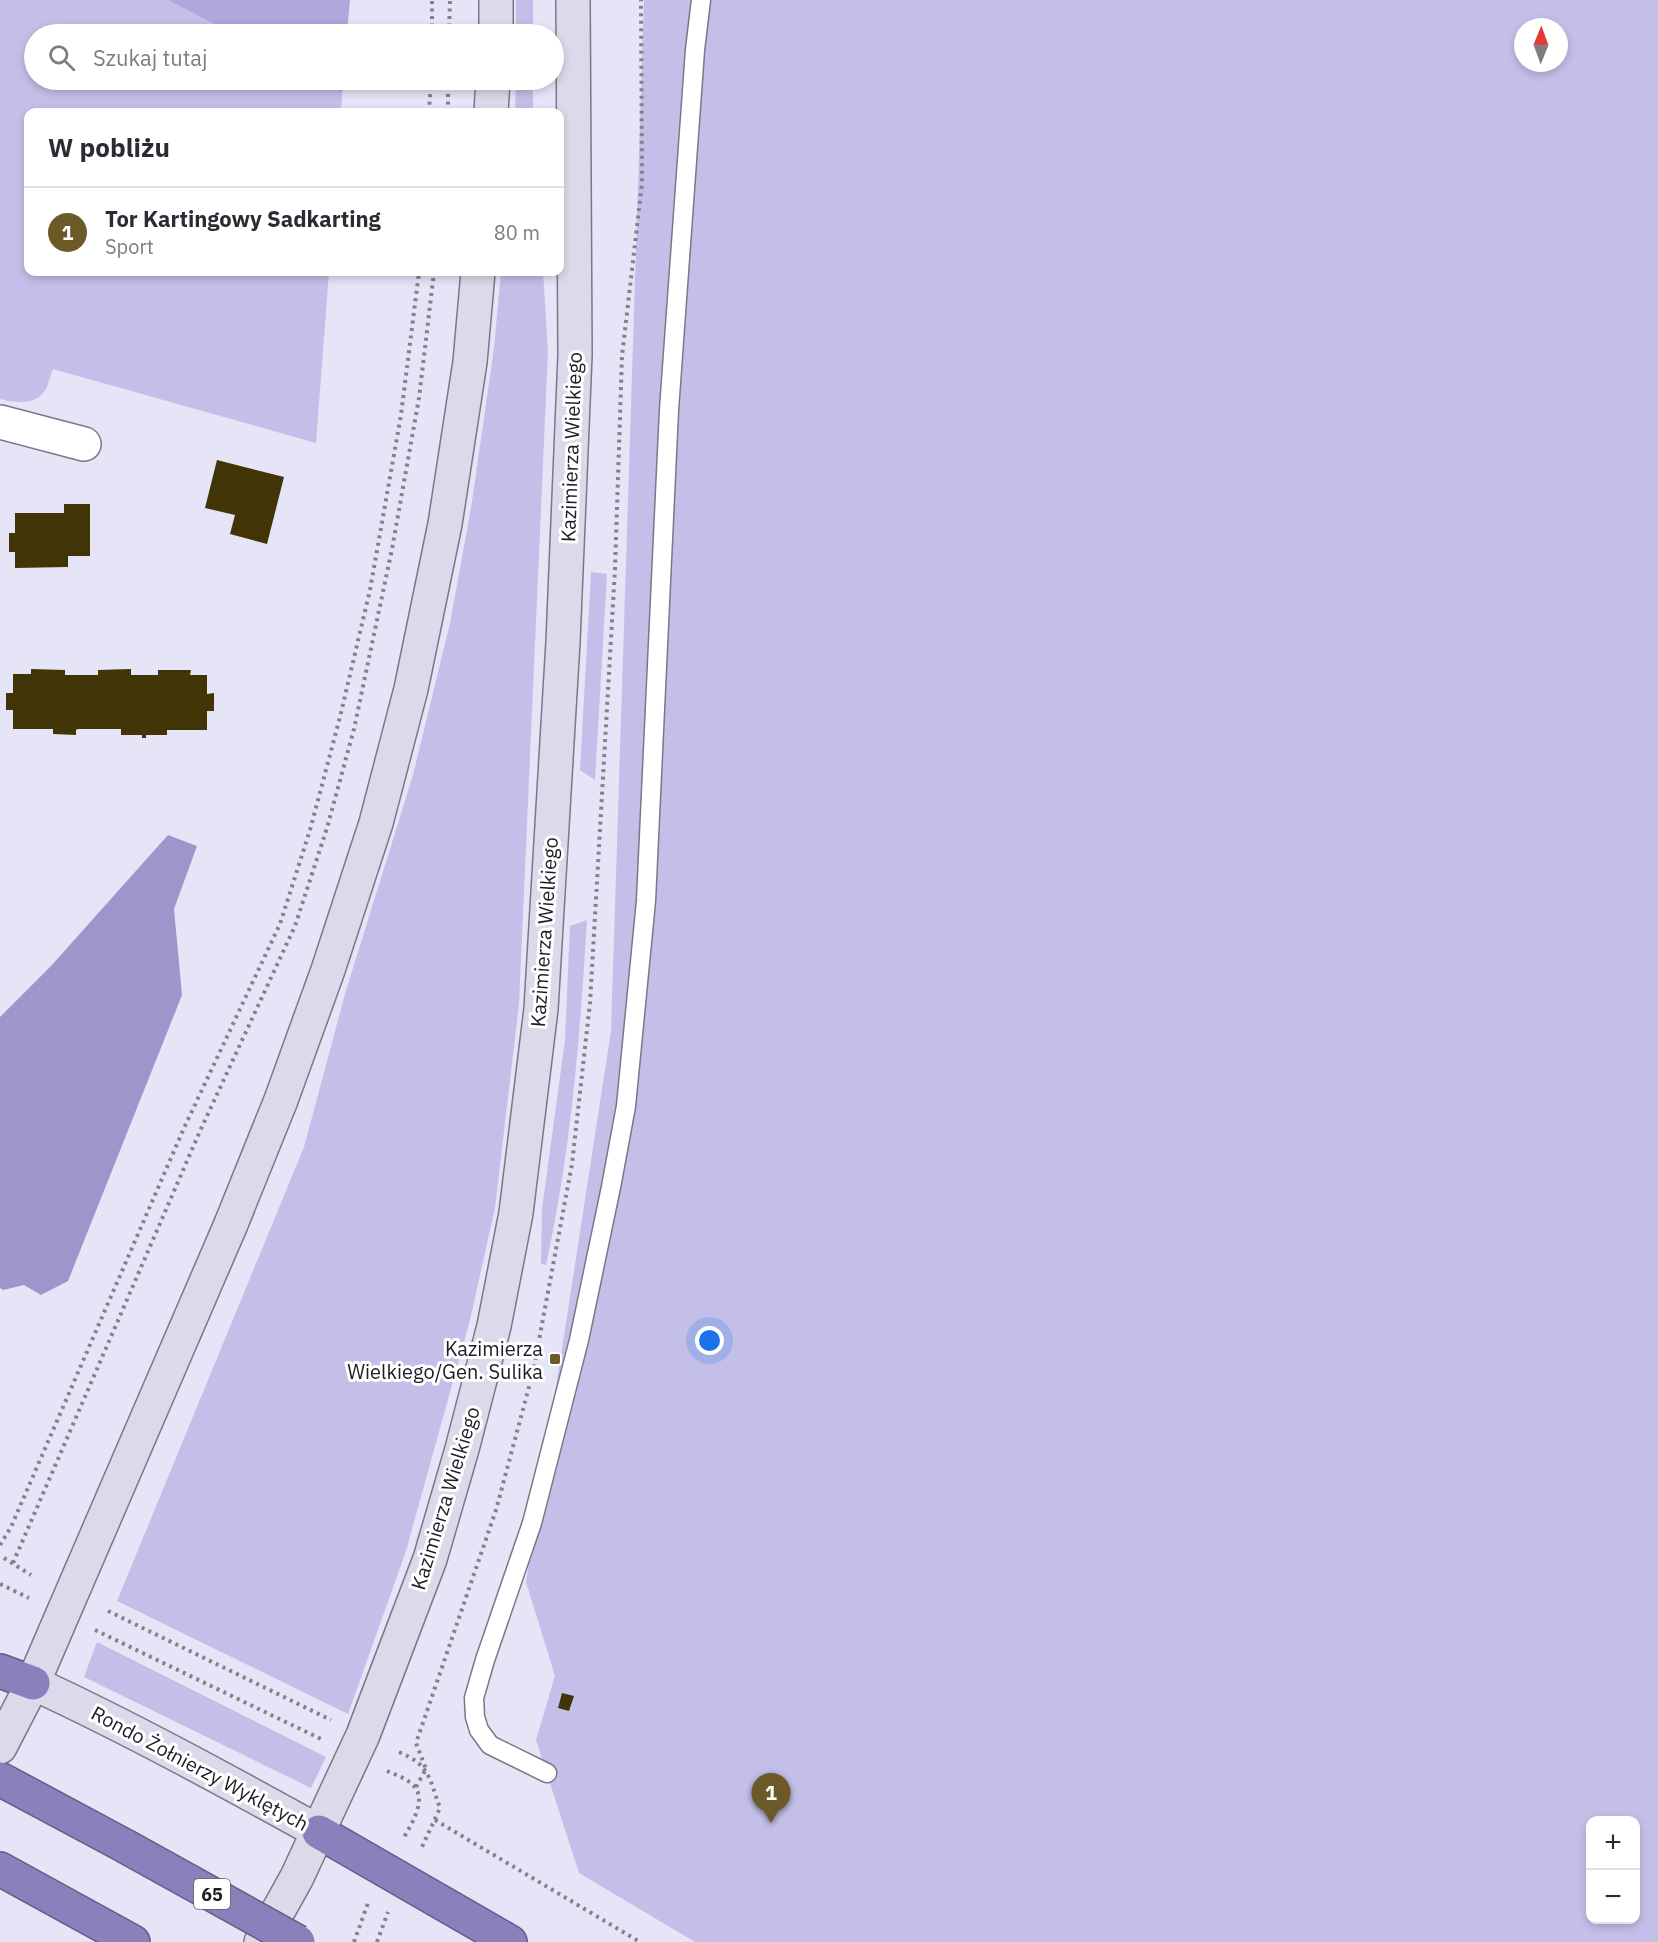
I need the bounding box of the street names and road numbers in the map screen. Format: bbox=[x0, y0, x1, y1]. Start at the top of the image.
street label: Kazimierza Wielkiego bbox=[554, 351, 588, 543]
street label: Kazimierza Wielkiego bbox=[524, 836, 564, 1028]
street label: Kazimierza Wielkiego bbox=[404, 1403, 486, 1593]
street label: Rondo Żołnierzy Wyklętych bbox=[87, 1699, 313, 1837]
road number: 65 bbox=[194, 1879, 230, 1909]

